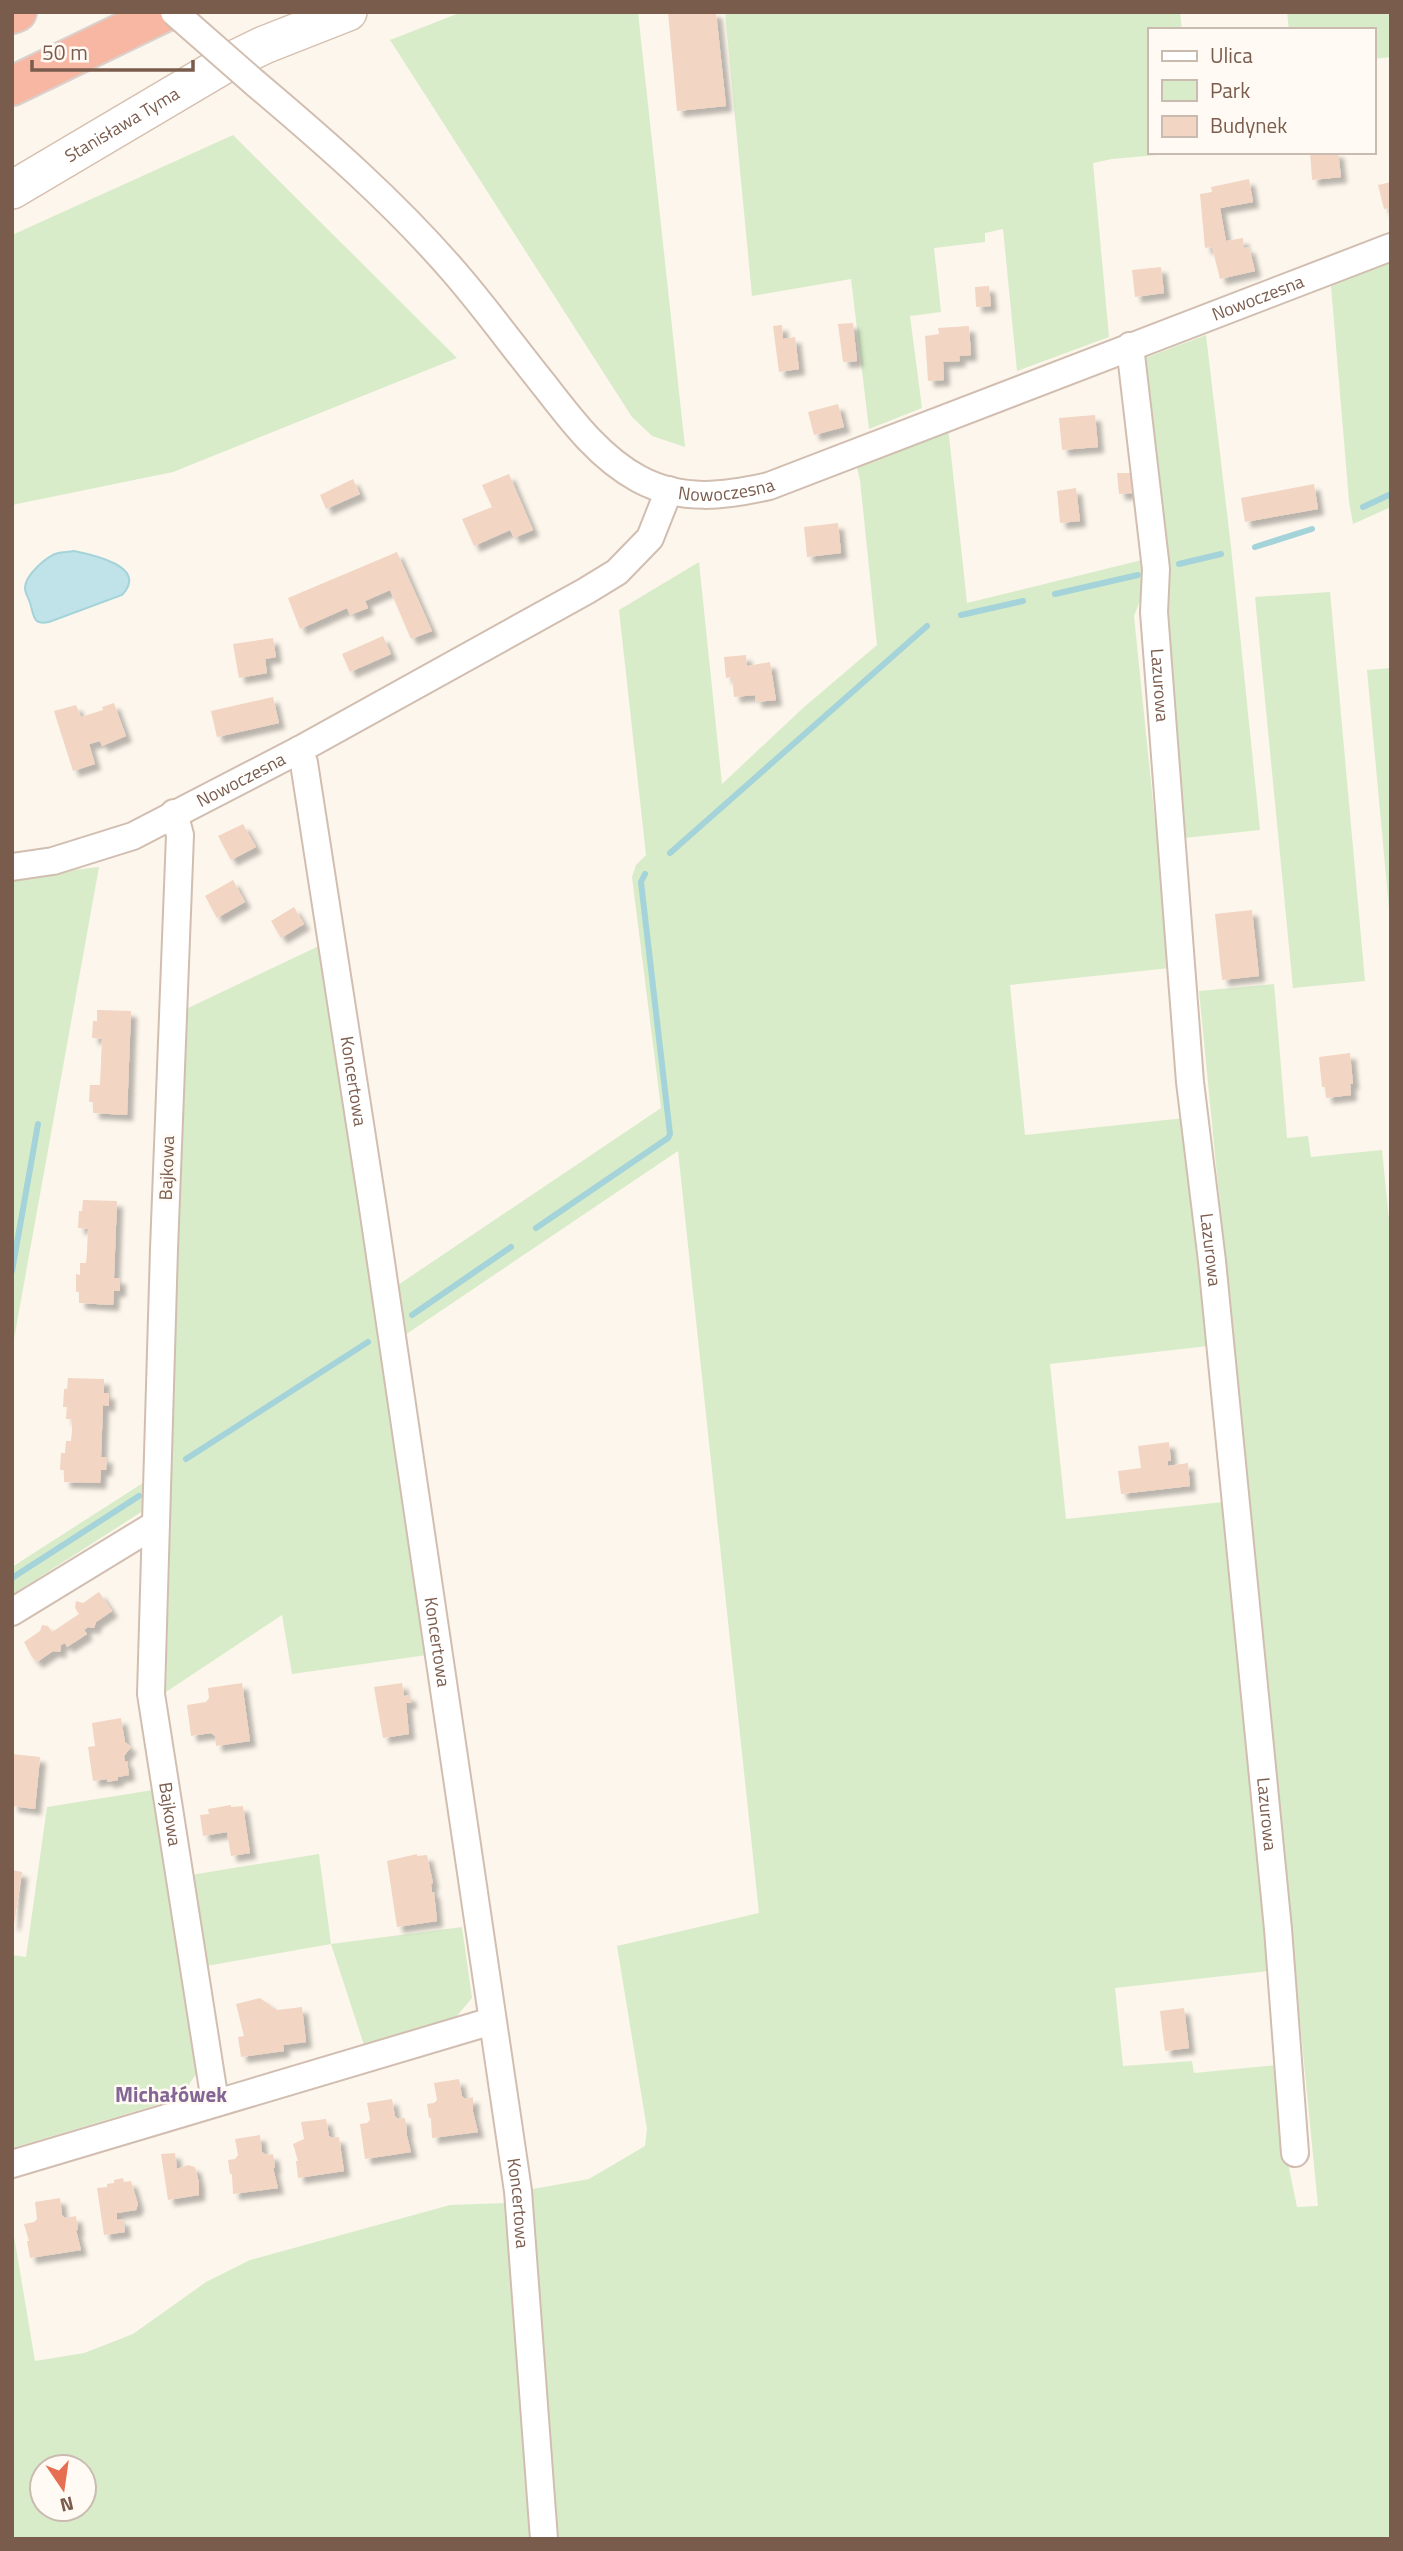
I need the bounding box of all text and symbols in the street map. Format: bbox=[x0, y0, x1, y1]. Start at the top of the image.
scale bar bbox=[32, 28, 192, 72]
legend bbox=[1148, 28, 1375, 154]
text: 50 m bbox=[42, 36, 88, 68]
text: Ulica bbox=[1210, 39, 1253, 71]
text: Park bbox=[1210, 74, 1250, 106]
street label: Stanisława Tyma bbox=[59, 80, 184, 169]
text: Budynek bbox=[1210, 109, 1287, 141]
street label: Nowoczesna bbox=[1208, 268, 1308, 328]
street label: Nowoczesna bbox=[677, 471, 779, 508]
street label: Lazurowa bbox=[1144, 647, 1176, 723]
street label: Nowoczesna bbox=[192, 745, 290, 814]
street label: Koncertowa bbox=[334, 1034, 374, 1128]
street label: Bajkowa bbox=[152, 1135, 181, 1201]
street label: Lazurowa bbox=[1193, 1212, 1228, 1288]
street label: Koncertowa bbox=[418, 1595, 457, 1689]
street label: Lazurowa bbox=[1250, 1776, 1284, 1852]
street label: Bajkowa bbox=[152, 1780, 189, 1848]
district label: Michałówek bbox=[115, 2078, 227, 2110]
street label: Koncertowa bbox=[500, 2156, 536, 2249]
north arrow bbox=[28, 2453, 98, 2523]
text: N bbox=[57, 2489, 77, 2521]

